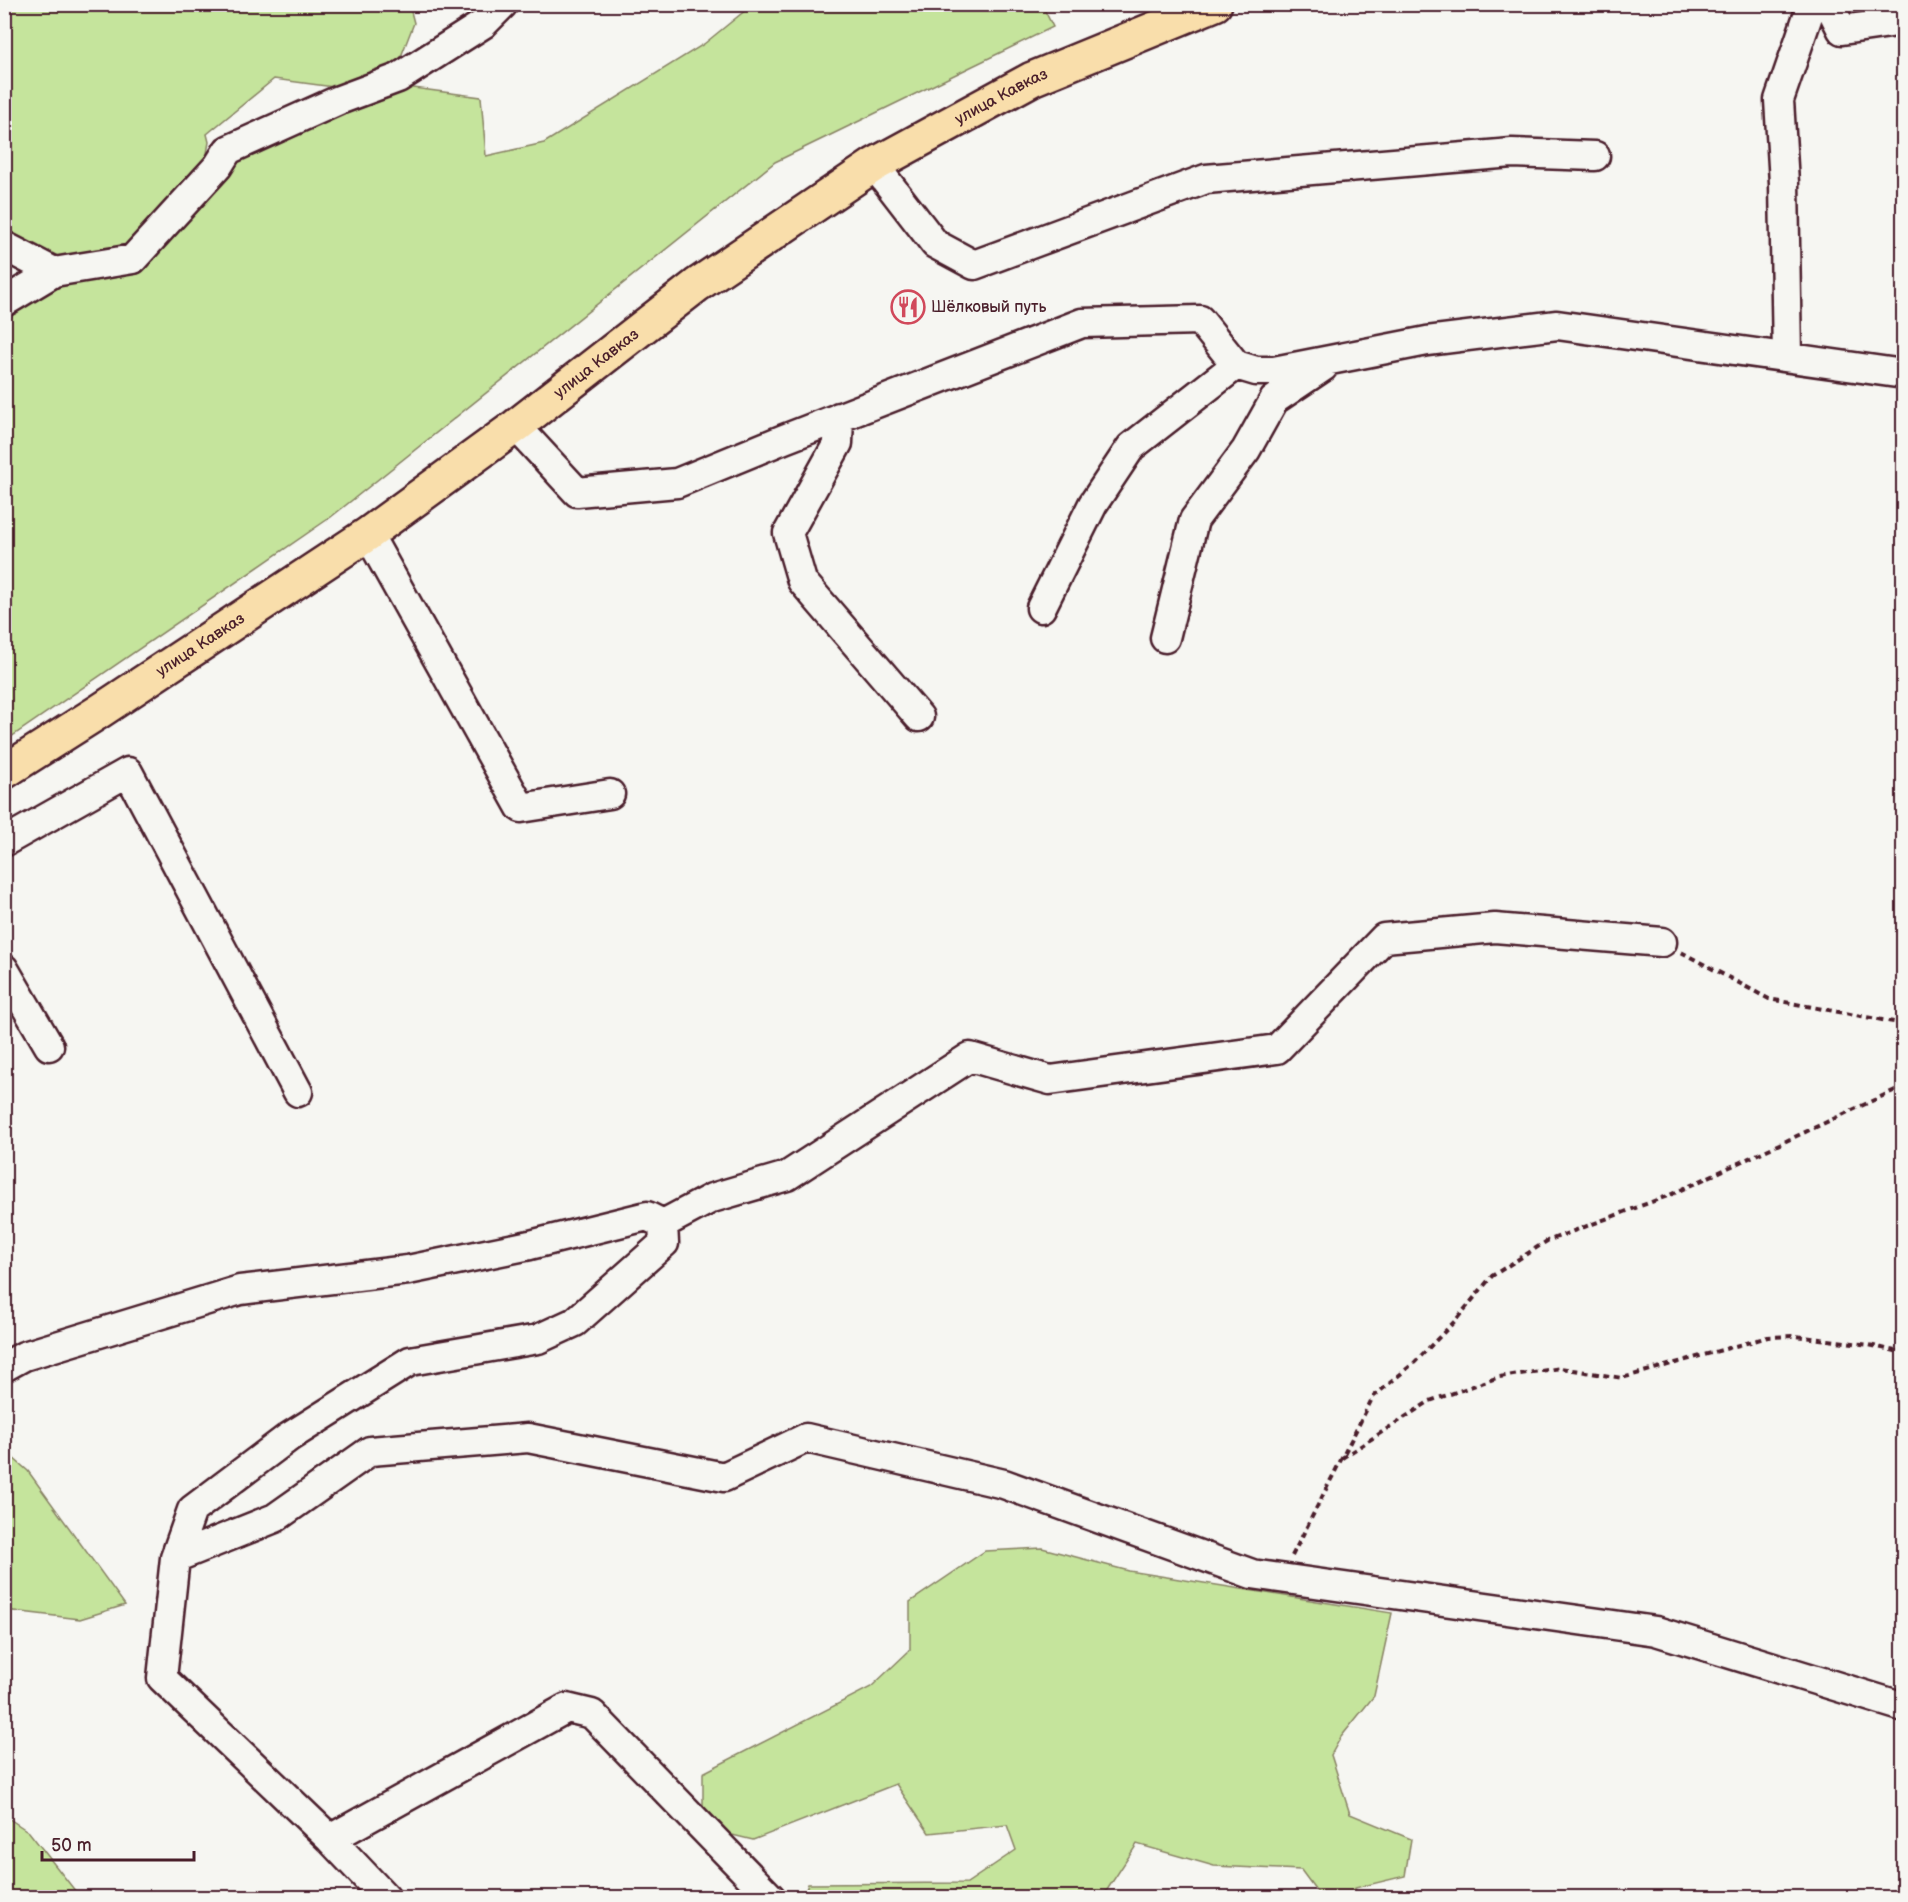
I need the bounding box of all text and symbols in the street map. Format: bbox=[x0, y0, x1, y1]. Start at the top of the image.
street label: улица Кавказ bbox=[952, 64, 1051, 129]
restaurant icon: Шёлковый путь bbox=[890, 289, 926, 325]
place label: Шёлковый путь bbox=[931, 298, 1046, 317]
street label: улица Кавказ bbox=[550, 324, 643, 402]
street label: улица Кавказ bbox=[152, 608, 248, 681]
scale bar bbox=[42, 1824, 194, 1862]
text: 50 m bbox=[51, 1835, 92, 1856]

